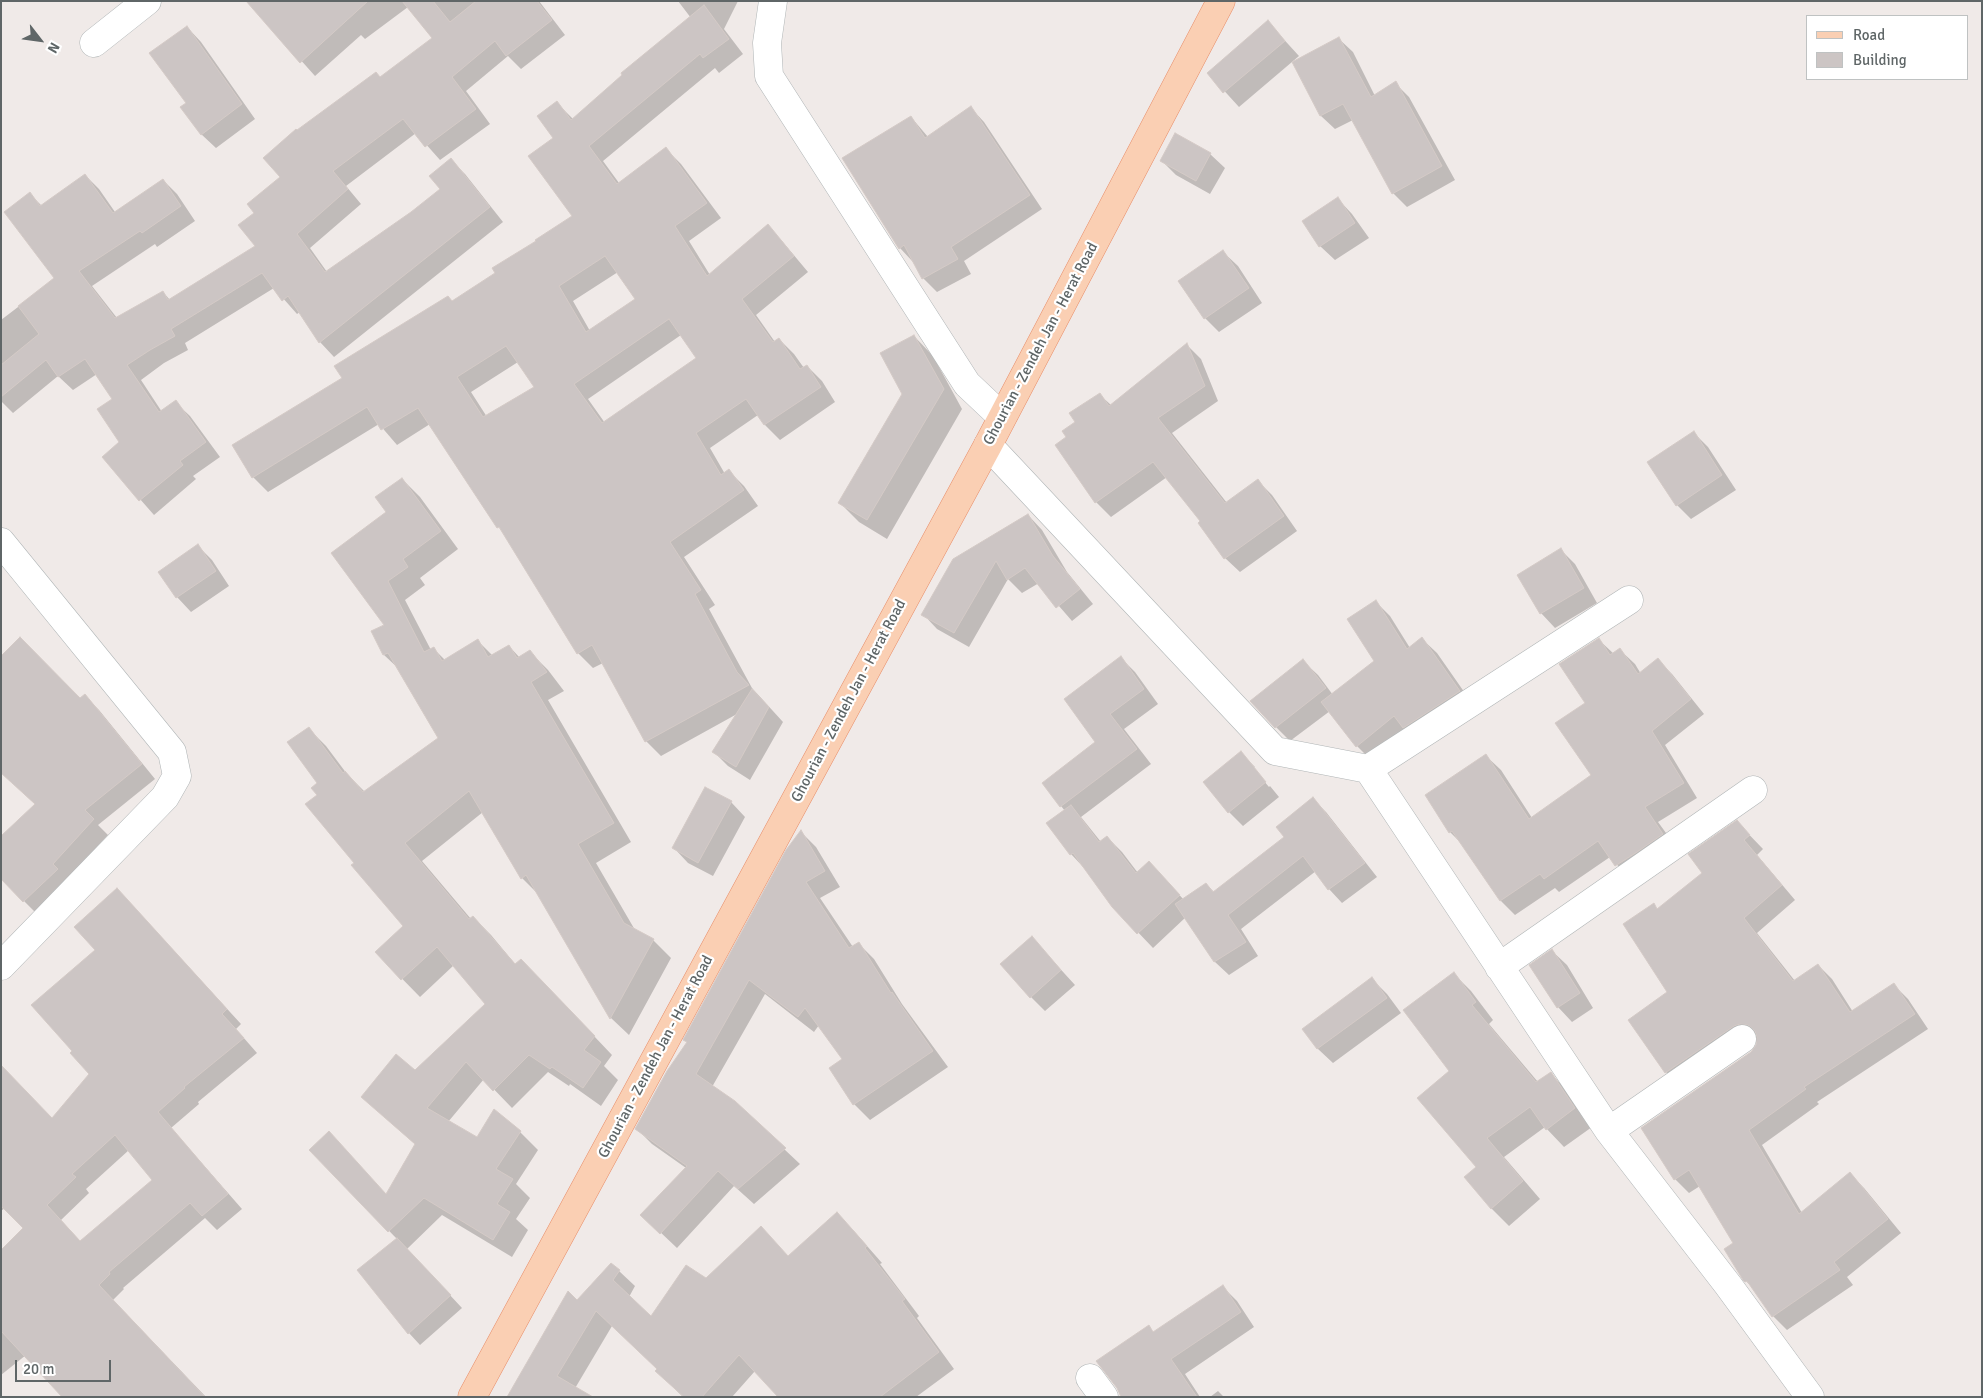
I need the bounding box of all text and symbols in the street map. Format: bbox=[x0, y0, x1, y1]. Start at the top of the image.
north arrow bbox=[15, 15, 65, 65]
legend bbox=[1806, 15, 1968, 80]
text: Road bbox=[1853, 26, 1885, 44]
text: N bbox=[44, 39, 63, 56]
text: Building bbox=[1853, 51, 1907, 69]
street label: Ghourian - Zendeh Jan - Herat Road bbox=[980, 240, 1102, 448]
street label: Ghourian - Zendeh Jan - Herat Road bbox=[788, 597, 910, 805]
street label: Ghourian - Zendeh Jan - Herat Road bbox=[595, 953, 717, 1161]
scale bar bbox=[18, 1350, 114, 1382]
text: 20 m bbox=[23, 1360, 54, 1378]

